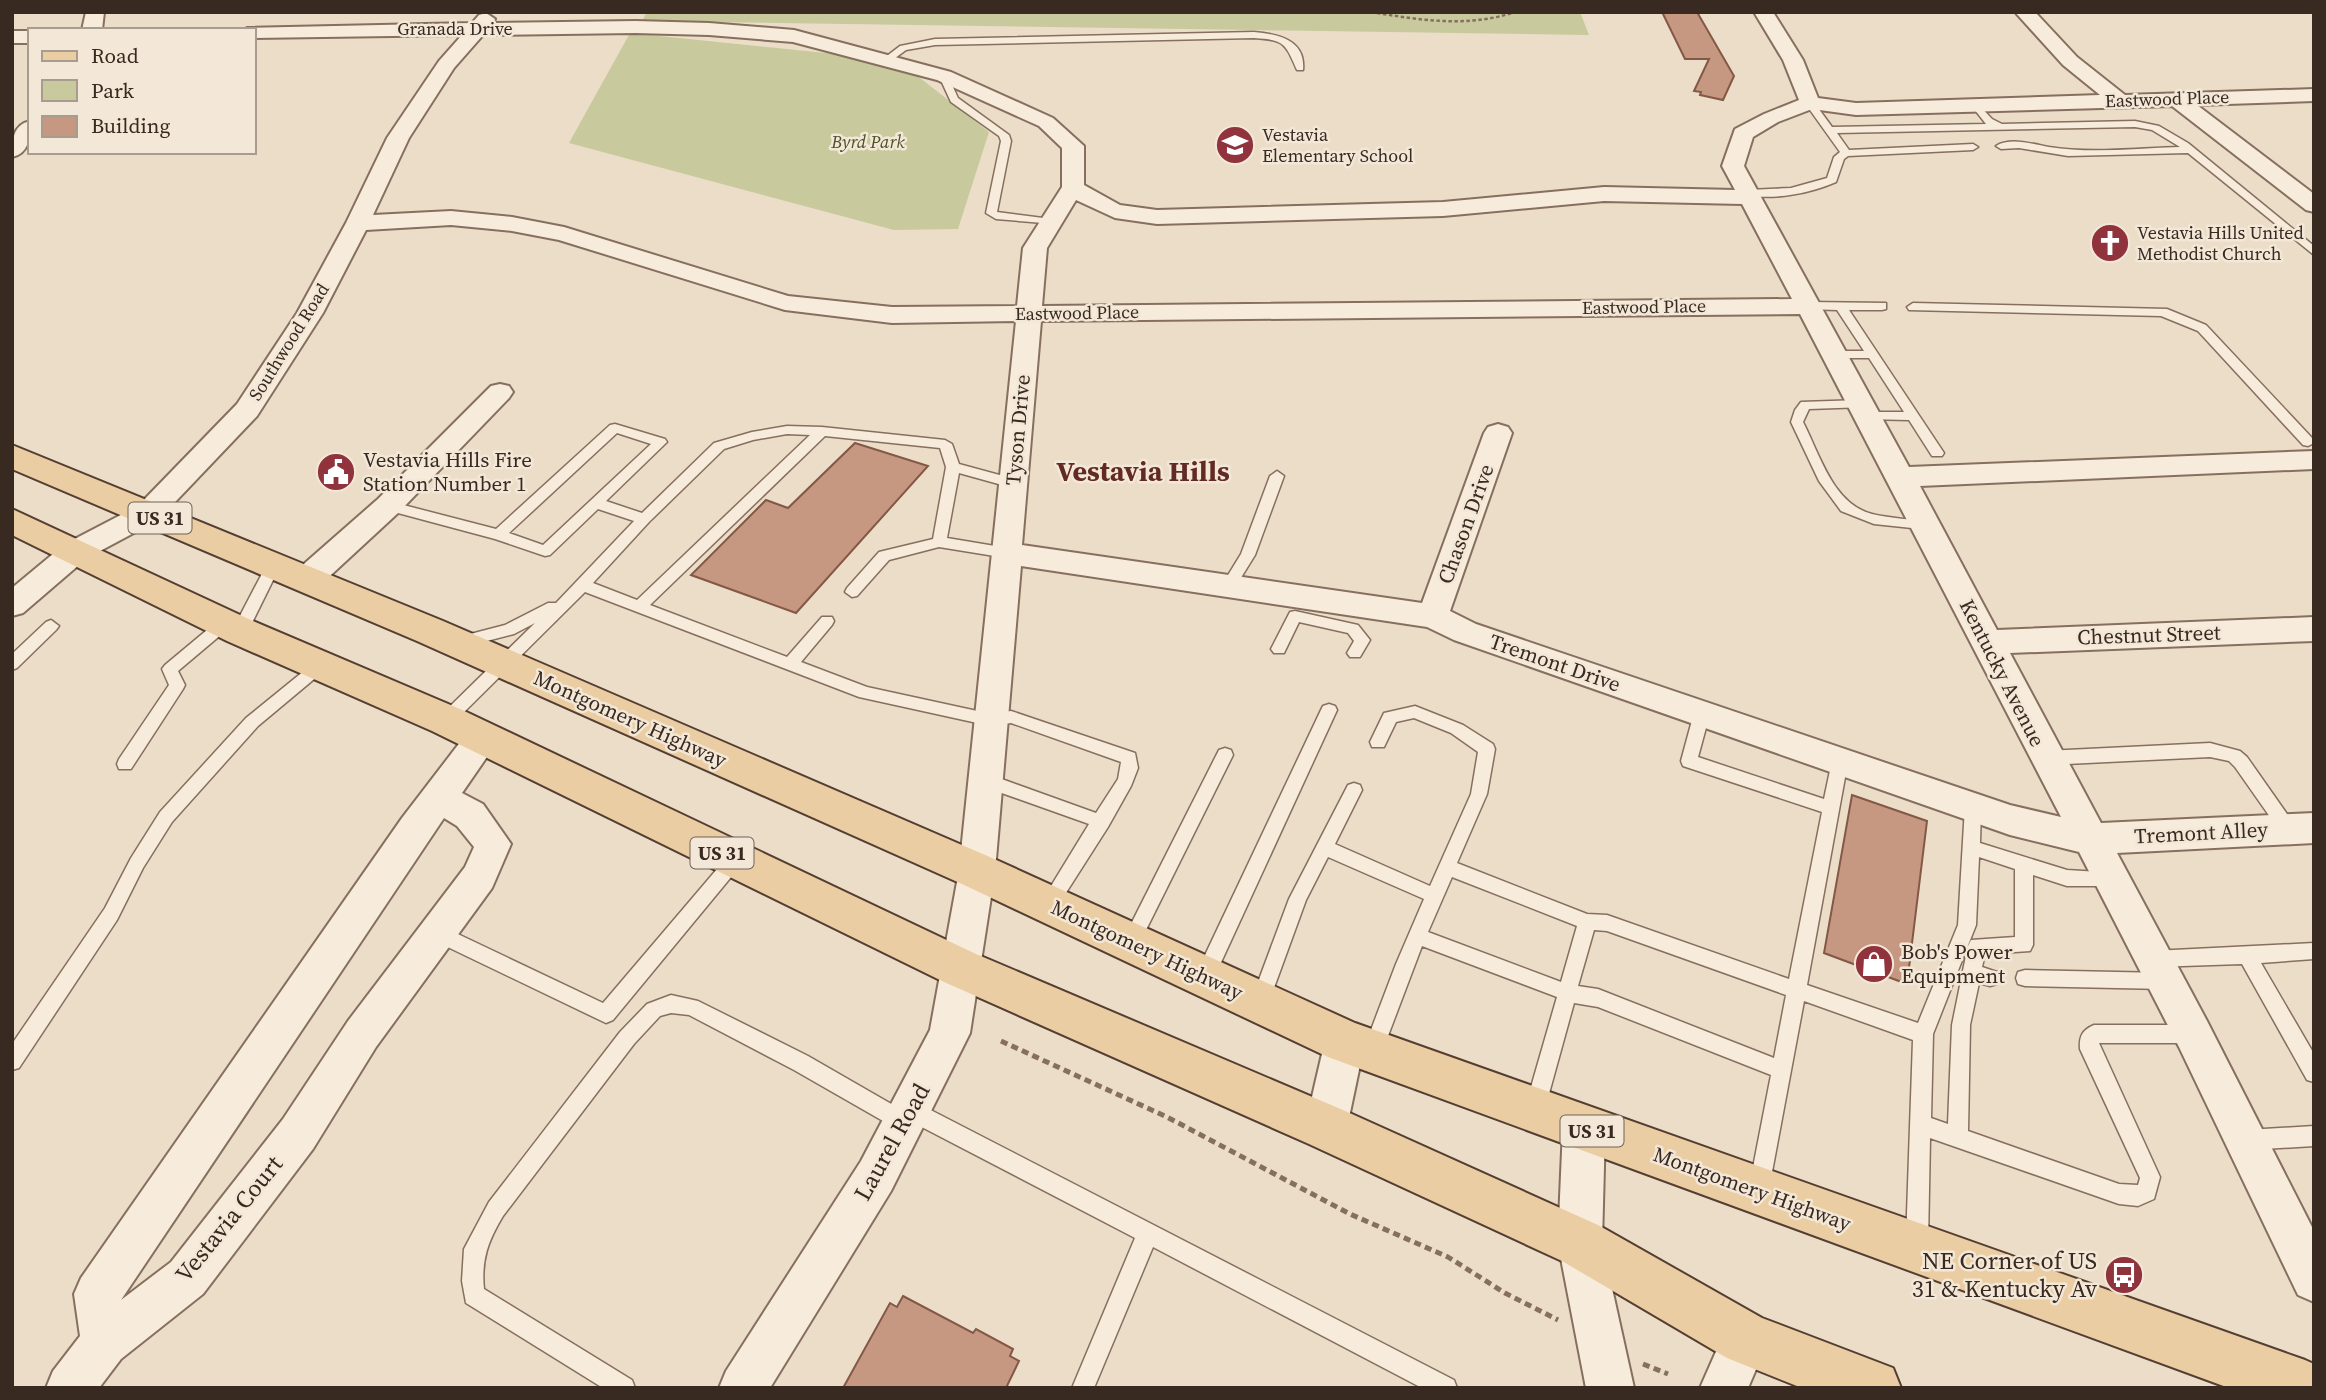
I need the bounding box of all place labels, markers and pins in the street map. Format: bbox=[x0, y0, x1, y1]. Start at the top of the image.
place label: Vestavia Elementary School bbox=[1262, 122, 1413, 168]
school or university icon: Vestavia Elementary School bbox=[1214, 124, 1256, 166]
place label: Vestavia Hills United Methodist Church bbox=[2137, 220, 2304, 266]
church icon: Vestavia Hills United Methodist Church bbox=[2089, 222, 2131, 264]
place label: Vestavia Hills Fire Station Number 1 bbox=[363, 445, 532, 498]
public building icon: Vestavia Hills Fire Station Number 1 bbox=[315, 451, 357, 493]
place label: Bob's Power Equipment bbox=[1901, 937, 2013, 990]
shop icon: Bob's Power Equipment bbox=[1853, 943, 1895, 985]
place label: NE Corner of US 31 & Kentucky Av bbox=[1912, 1244, 2097, 1305]
bus stop icon: NE Corner of US 31 & Kentucky Av bbox=[2103, 1254, 2145, 1296]

